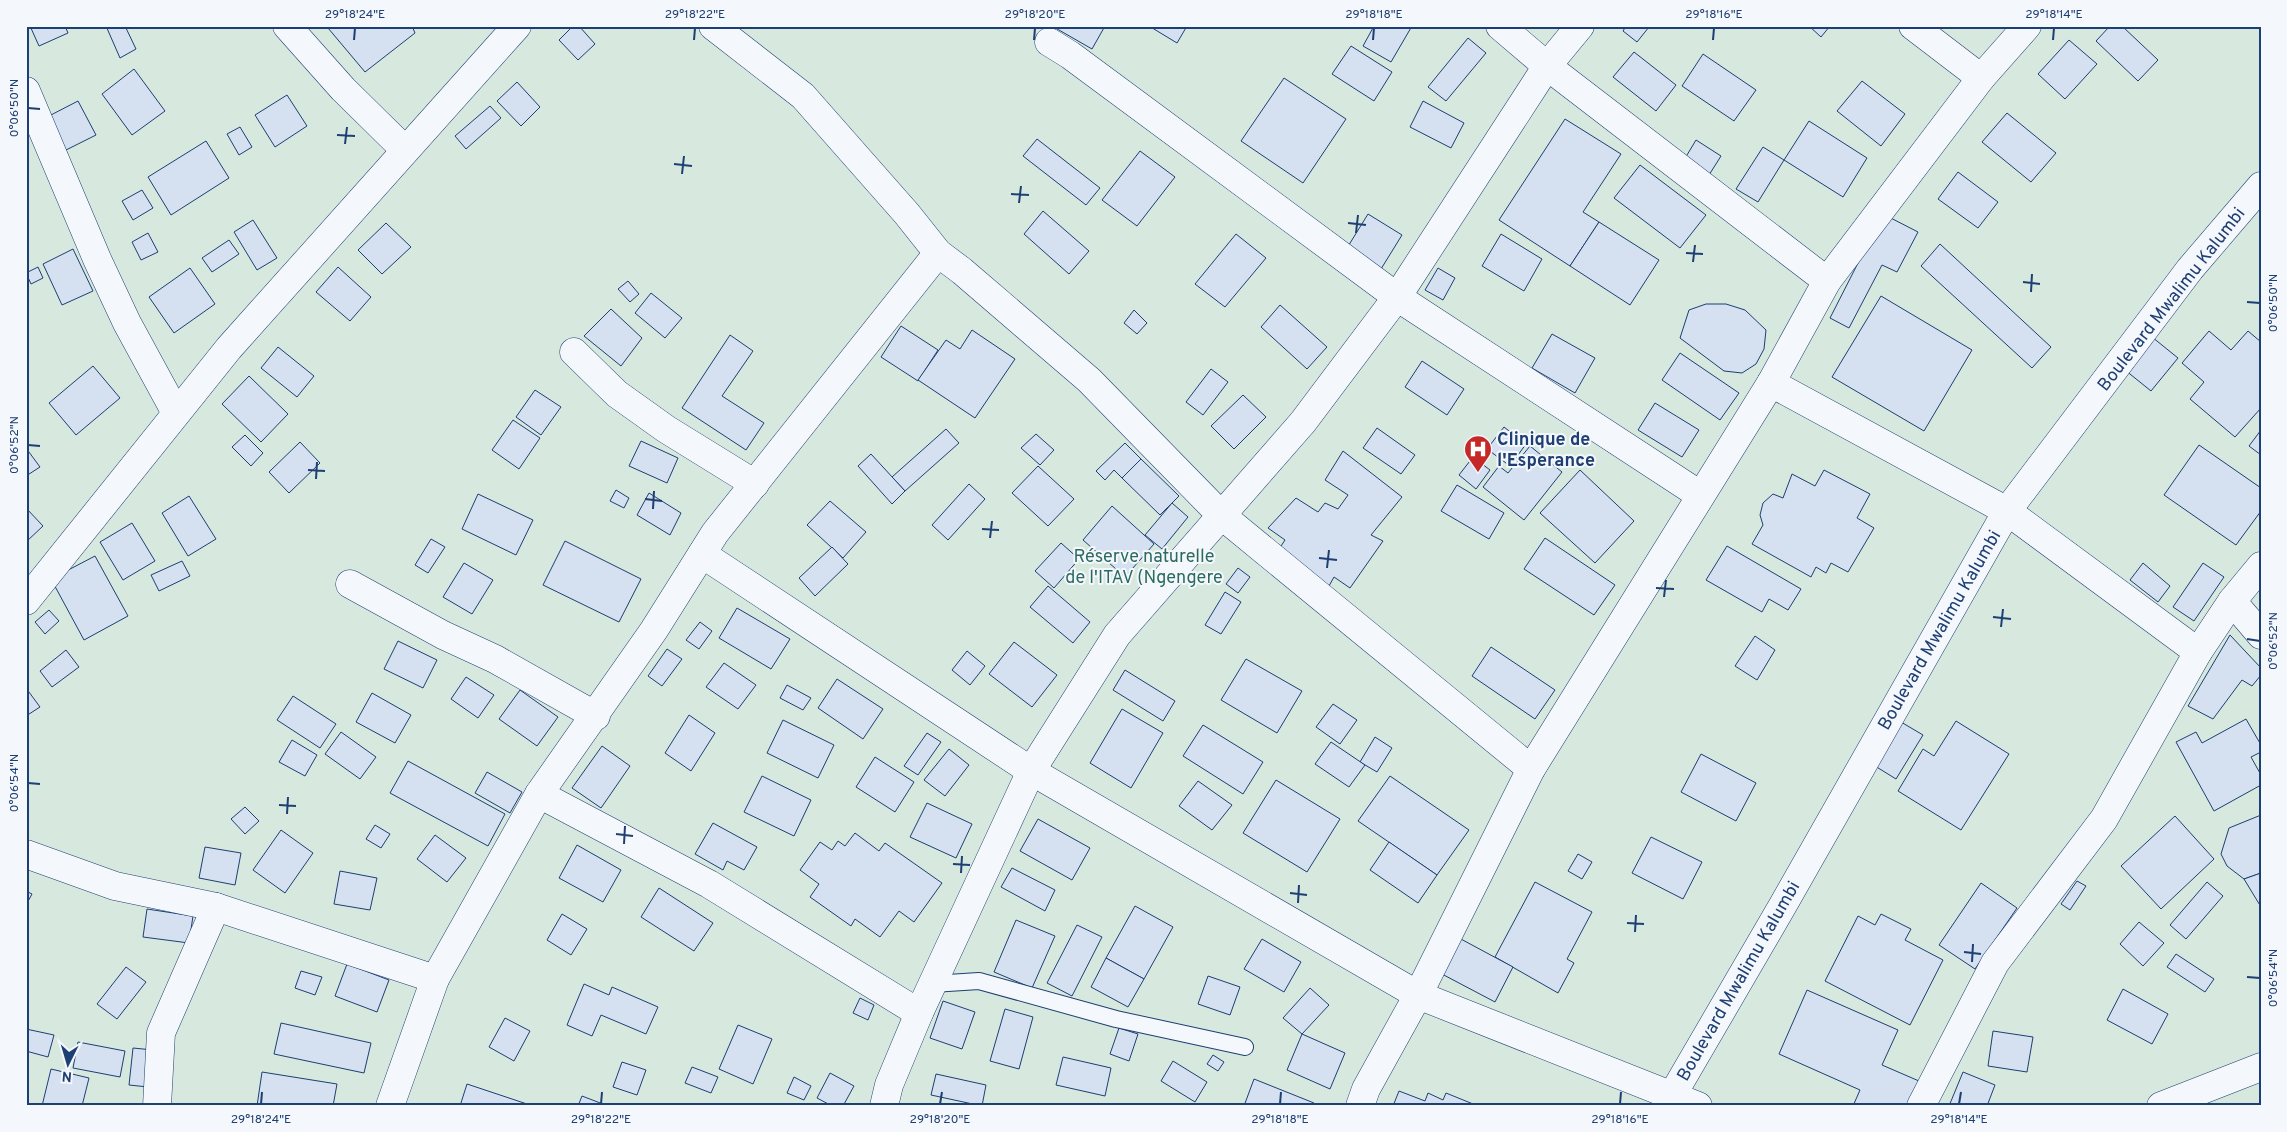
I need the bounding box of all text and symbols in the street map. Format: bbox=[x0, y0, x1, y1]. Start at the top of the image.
text: 29°18'24"E bbox=[325, 7, 385, 23]
text: 29°18'22"E bbox=[665, 7, 725, 23]
text: 29°18'20"E bbox=[1005, 7, 1065, 23]
text: 29°18'18"E bbox=[1345, 7, 1403, 23]
text: 29°18'16"E bbox=[1685, 7, 1743, 23]
text: 29°18'14"E bbox=[2025, 7, 2083, 23]
text: 0°06'50"N bbox=[7, 79, 23, 137]
street label: Boulevard Mwalimu Kalumbi bbox=[2093, 203, 2251, 397]
text: 0°06'50"N bbox=[2266, 274, 2282, 332]
text: 0°06'52"N bbox=[7, 416, 23, 474]
place label: Clinique de l'Esperance bbox=[1497, 429, 1595, 473]
hospital icon: Clinique de l'Esperance bbox=[1463, 434, 1493, 473]
street label: Boulevard Mwalimu Kalumbi bbox=[1874, 527, 2007, 735]
park label: Réserve naturelle de l'ITAV (Ngengere bbox=[1065, 546, 1223, 590]
text: 0°06'52"N bbox=[2266, 612, 2282, 670]
text: 0°06'54"N bbox=[7, 754, 23, 812]
street label: Boulevard Mwalimu Kalumbi bbox=[1673, 878, 1806, 1086]
text: 0°06'54"N bbox=[2266, 949, 2282, 1007]
north arrow bbox=[42, 1040, 92, 1090]
text: N bbox=[61, 1067, 73, 1084]
text: 29°18'24"E bbox=[231, 1112, 291, 1128]
text: 29°18'22"E bbox=[571, 1112, 631, 1128]
text: 29°18'20"E bbox=[910, 1112, 970, 1128]
text: 29°18'18"E bbox=[1251, 1112, 1309, 1128]
text: 29°18'16"E bbox=[1591, 1112, 1649, 1128]
text: 29°18'14"E bbox=[1930, 1112, 1988, 1128]

